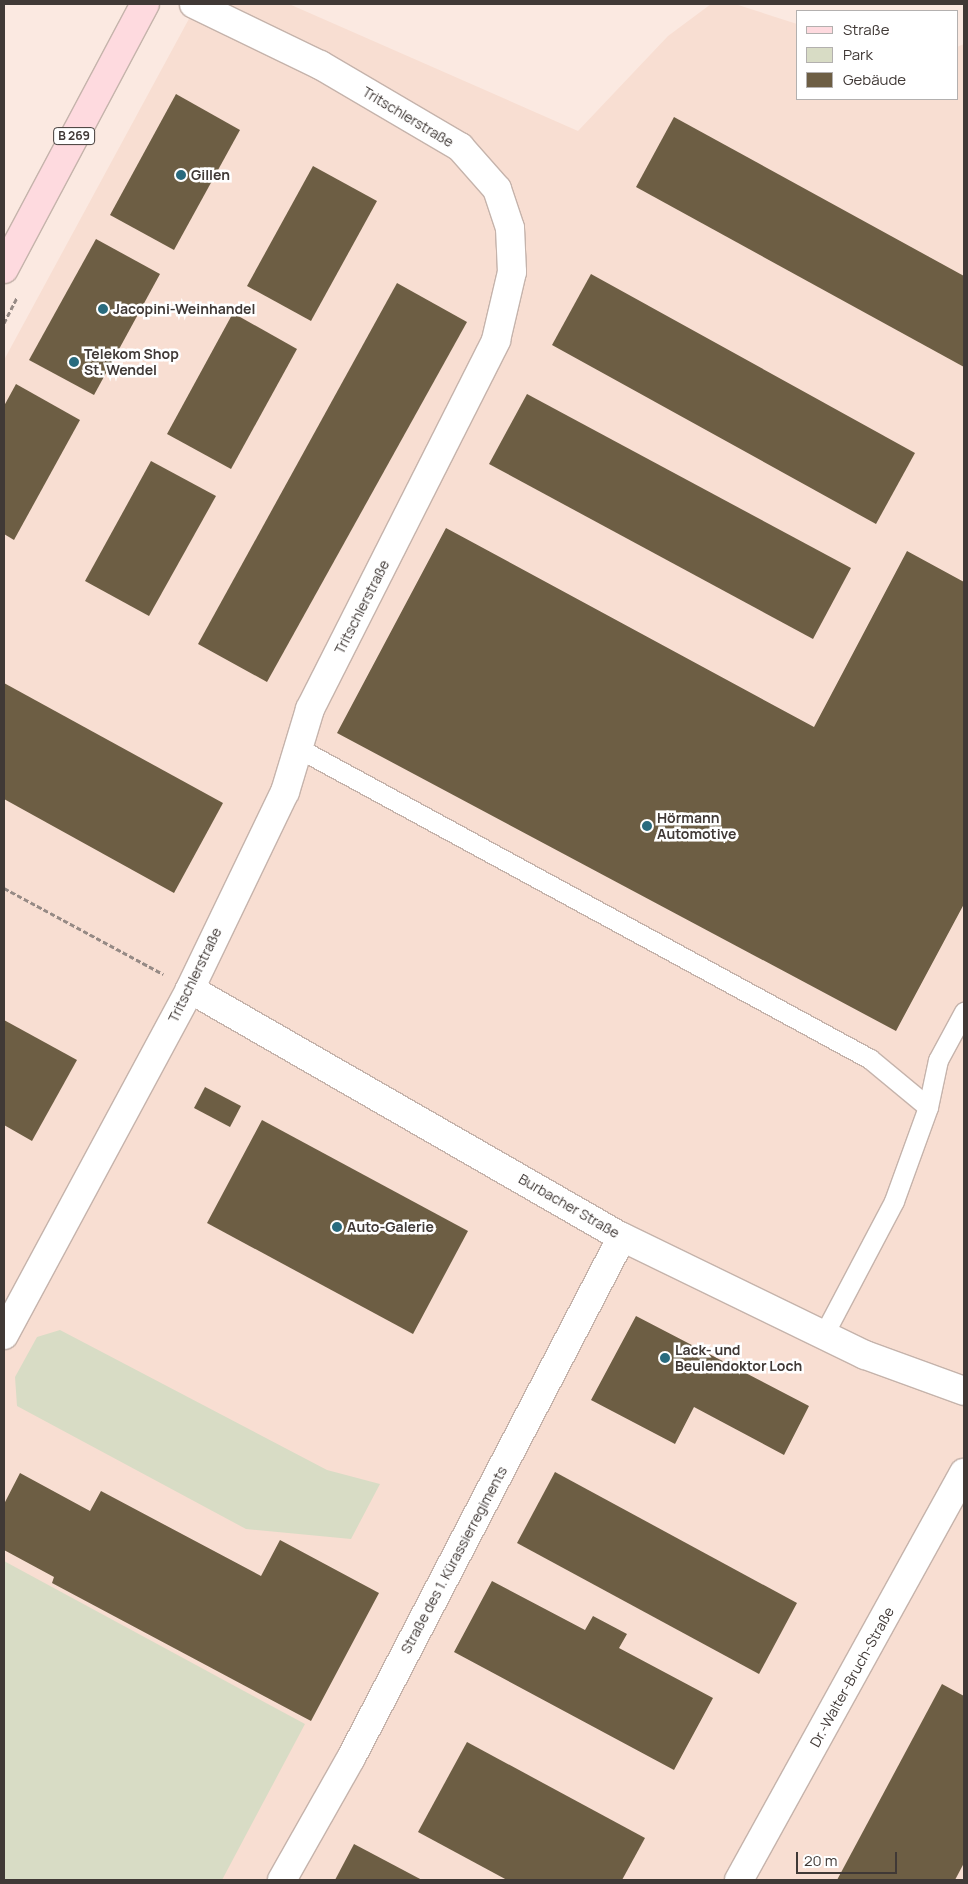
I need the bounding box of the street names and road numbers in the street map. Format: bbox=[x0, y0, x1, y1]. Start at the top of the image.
street label: Tritschlerstraße bbox=[359, 83, 457, 151]
road number: B 269 bbox=[53, 126, 95, 146]
street label: Tritschlerstraße bbox=[331, 557, 393, 657]
street label: Tritschlerstraße bbox=[165, 925, 225, 1025]
street label: Burbacher Straße bbox=[516, 1170, 622, 1242]
street label: Straße des 1. Kürassierregiments bbox=[397, 1464, 511, 1656]
street label: Dr.-Walter-Bruch-Straße bbox=[807, 1604, 897, 1750]

